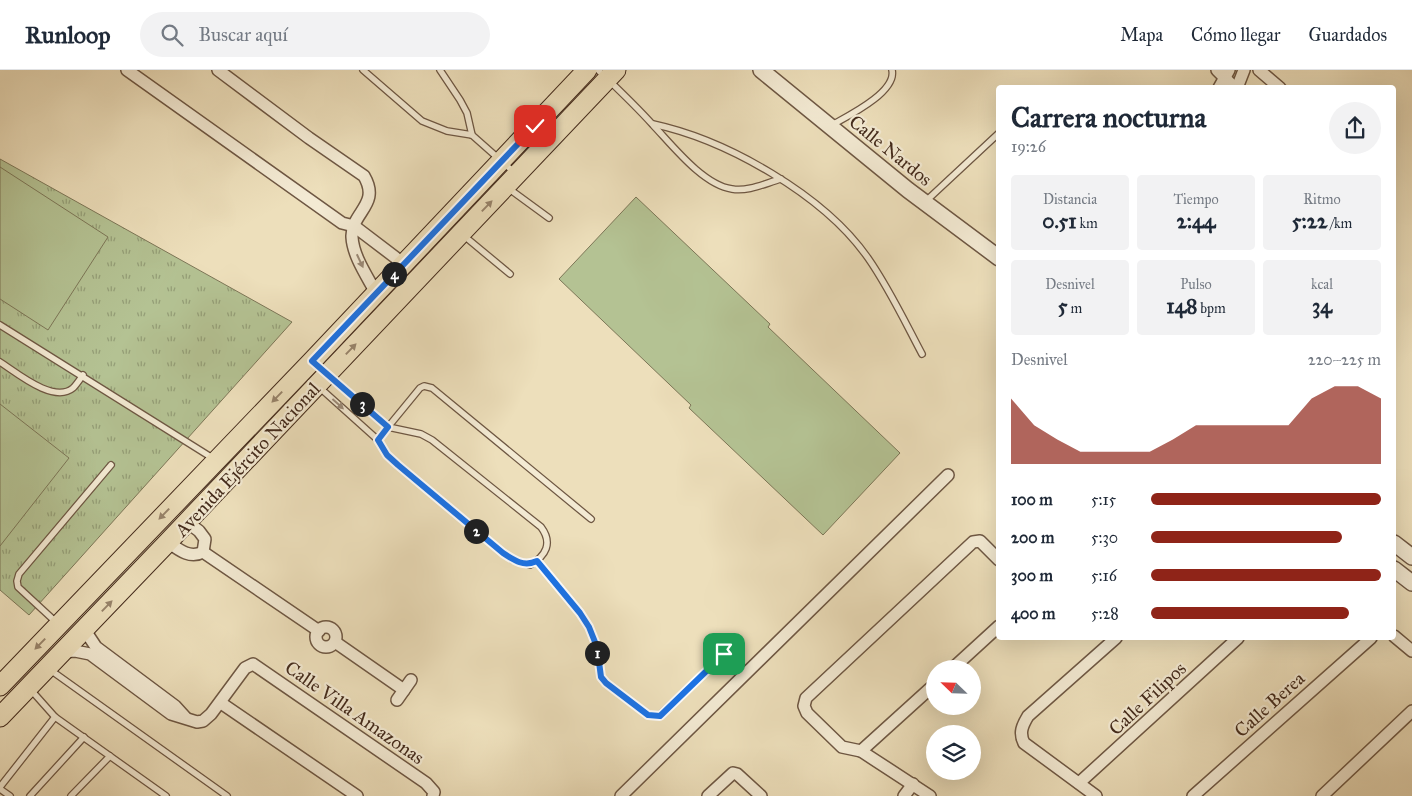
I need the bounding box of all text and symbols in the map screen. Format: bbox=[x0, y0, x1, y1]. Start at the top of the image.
search box bbox=[140, 12, 490, 57]
text: Runloop bbox=[25, 20, 110, 50]
icon: search bbox=[158, 21, 186, 49]
text: Buscar aquí bbox=[198, 23, 288, 46]
text: Mapa bbox=[1120, 24, 1163, 46]
text: Cómo llegar bbox=[1191, 24, 1281, 46]
text: Guardados bbox=[1309, 24, 1387, 46]
text: Carrera nocturna bbox=[1011, 100, 1206, 135]
button: share bbox=[1329, 102, 1381, 154]
pin bbox=[514, 105, 556, 147]
street label: Calle Nardos bbox=[845, 110, 937, 191]
icon: check bbox=[521, 112, 549, 140]
text: 19:26 bbox=[1011, 137, 1046, 156]
text: Distancia bbox=[1043, 191, 1097, 208]
text: Tiempo bbox=[1173, 191, 1219, 208]
text: Ritmo bbox=[1303, 191, 1341, 208]
one-way arrow bbox=[481, 200, 493, 212]
text: 0.51 bbox=[1042, 208, 1077, 234]
text: 2:44 bbox=[1176, 208, 1216, 234]
text: 5:22 bbox=[1292, 208, 1327, 234]
text: km bbox=[1077, 215, 1098, 232]
text: /km bbox=[1327, 215, 1352, 232]
one-way arrow bbox=[356, 254, 364, 268]
pin: 4 bbox=[382, 262, 406, 286]
text: 4 bbox=[391, 266, 398, 283]
text: Desnivel bbox=[1045, 276, 1095, 293]
text: Pulso bbox=[1180, 276, 1212, 293]
text: kcal bbox=[1311, 276, 1333, 293]
text: 5 bbox=[1058, 293, 1067, 319]
text: 148 bbox=[1166, 293, 1197, 319]
text: 34 bbox=[1312, 293, 1332, 319]
text: m bbox=[1067, 300, 1082, 317]
text: bpm bbox=[1197, 300, 1226, 317]
one-way arrow bbox=[345, 343, 357, 355]
text: Desnivel bbox=[1011, 350, 1067, 369]
text: 220–225 m bbox=[1308, 350, 1381, 369]
street label: Avenida Ejército Nacional bbox=[169, 377, 326, 542]
one-way arrow bbox=[271, 391, 283, 403]
pin: 3 bbox=[350, 392, 374, 416]
text: 3 bbox=[360, 396, 365, 413]
one-way arrow bbox=[331, 398, 343, 410]
text: 100 m bbox=[1011, 490, 1053, 509]
text: 5:15 bbox=[1091, 490, 1116, 509]
one-way arrow bbox=[158, 508, 170, 520]
pin: 2 bbox=[464, 518, 488, 544]
text: 2 bbox=[473, 523, 480, 540]
text: 200 m bbox=[1011, 528, 1054, 547]
text: 5:30 bbox=[1091, 528, 1118, 547]
text: 300 m bbox=[1011, 566, 1053, 585]
text: 5:16 bbox=[1091, 566, 1117, 585]
one-way arrow bbox=[101, 601, 113, 613]
text: 400 m bbox=[1011, 604, 1055, 623]
text: 5:28 bbox=[1091, 604, 1119, 623]
pin bbox=[703, 633, 745, 675]
one-way arrow bbox=[34, 638, 46, 650]
pin: 1 bbox=[584, 640, 610, 666]
icon: arrive bbox=[710, 640, 738, 668]
text: 1 bbox=[595, 645, 600, 662]
street label: Calle Villa Amazonas bbox=[281, 656, 429, 769]
street label: Calle Filipos bbox=[1104, 657, 1191, 740]
north arrow bbox=[926, 660, 981, 715]
map controls bbox=[926, 660, 981, 780]
street label: Calle Berea bbox=[1229, 666, 1310, 742]
button: layers bbox=[926, 725, 981, 780]

